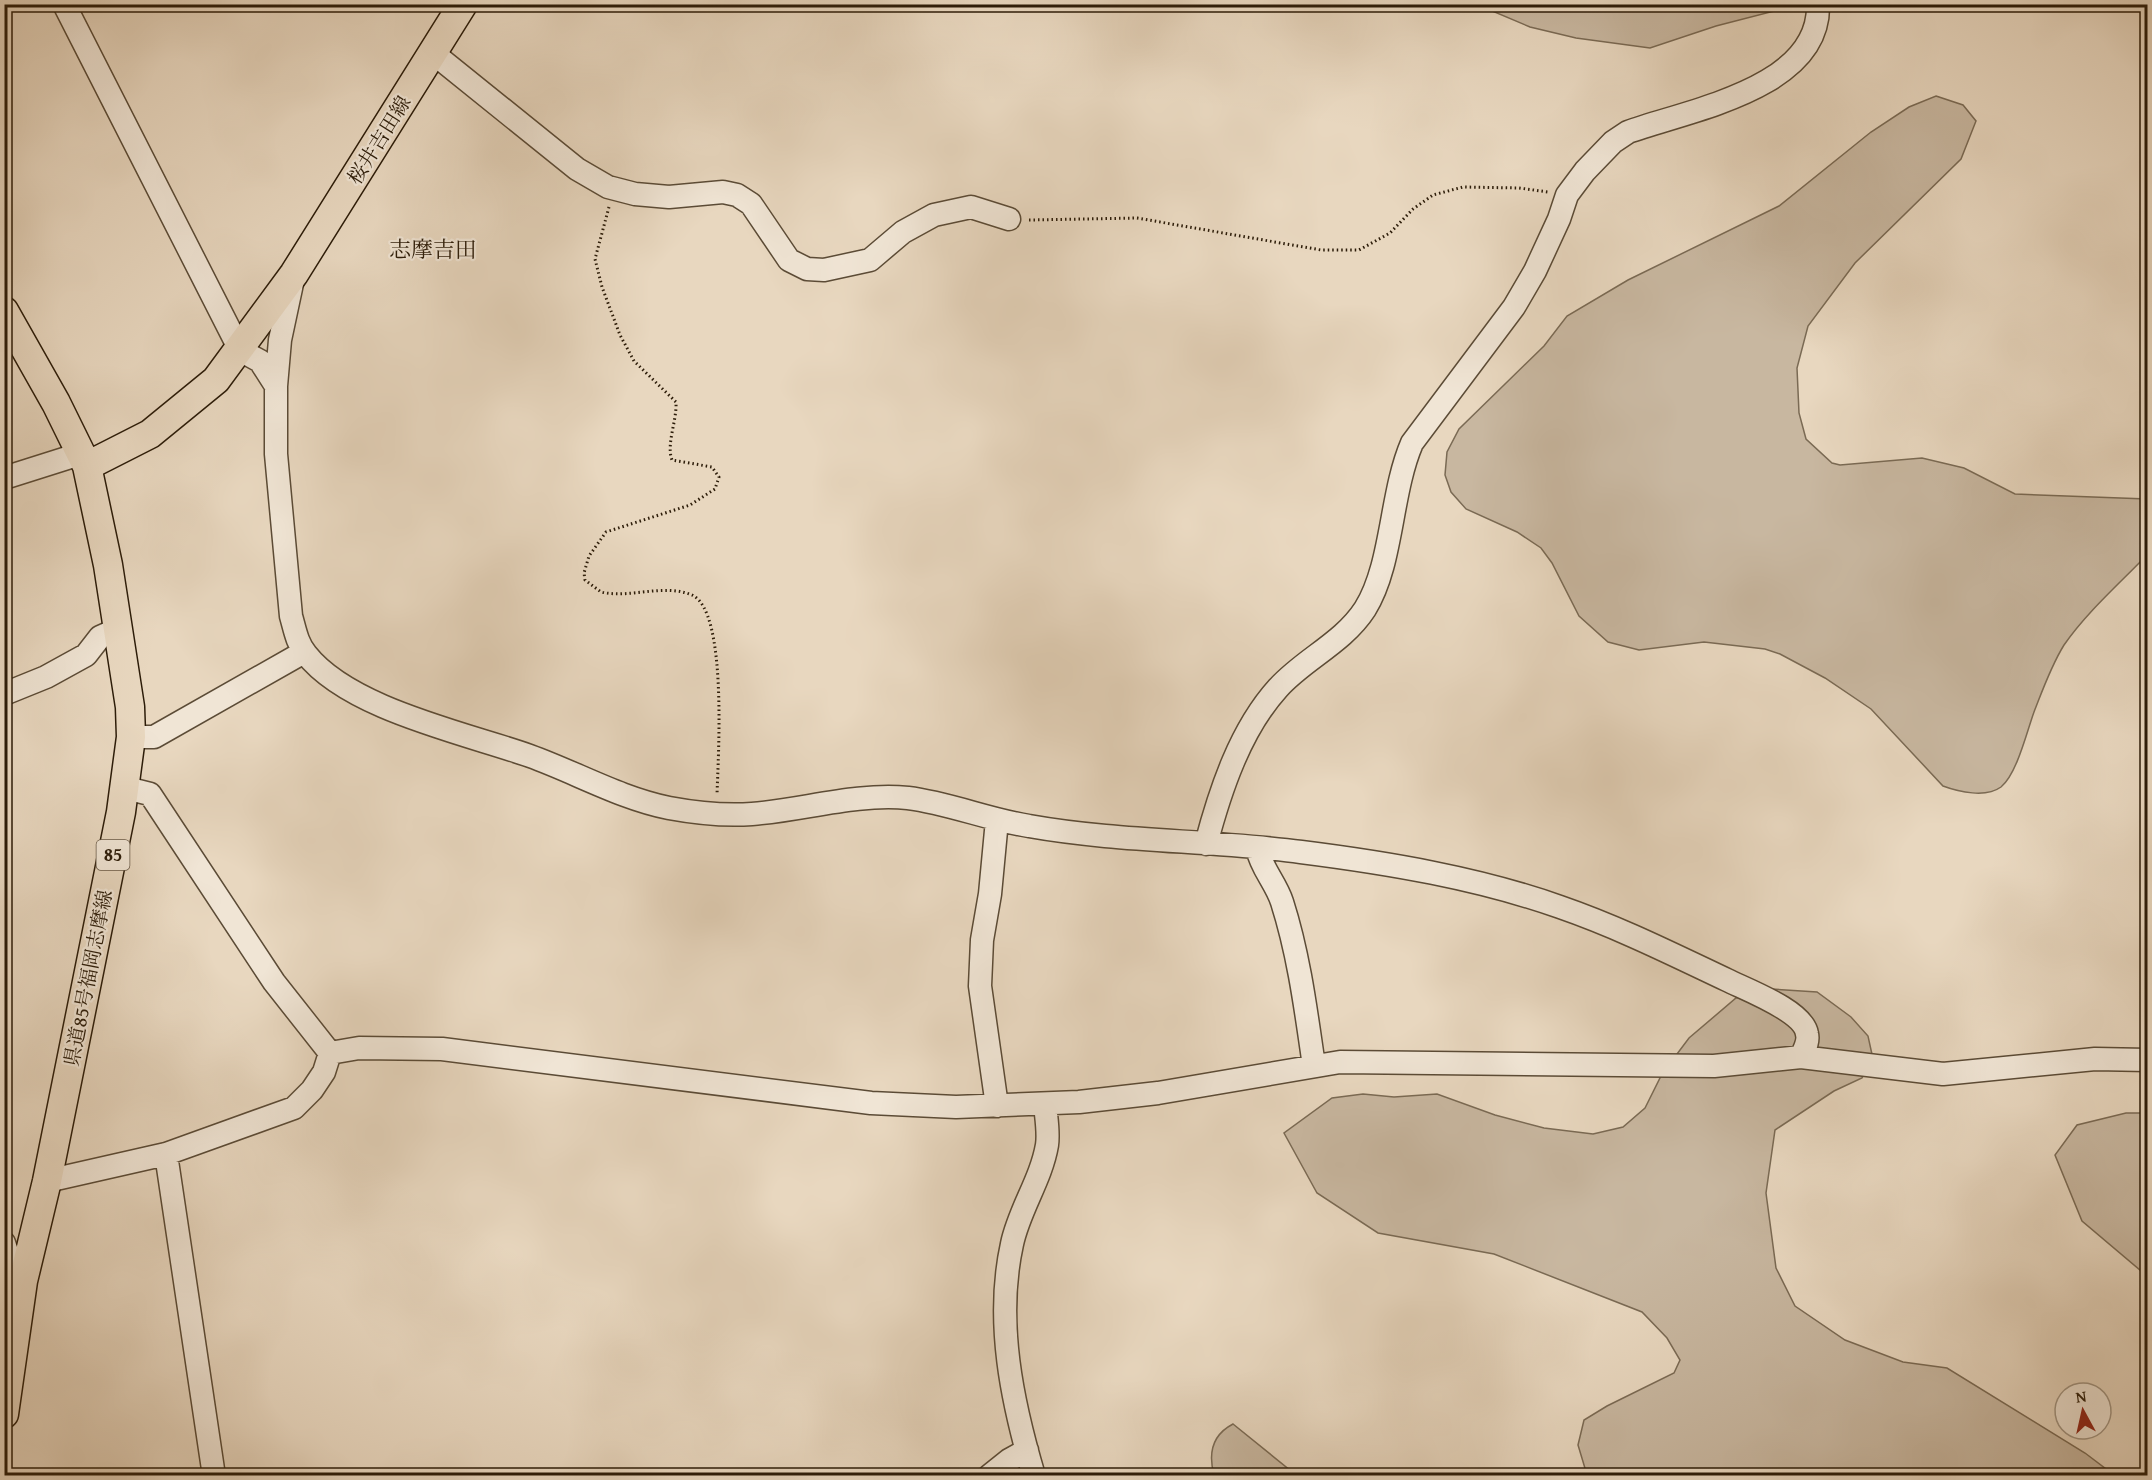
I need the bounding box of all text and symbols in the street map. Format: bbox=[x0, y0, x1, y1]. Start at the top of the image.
street label: 桜井吉田線 bbox=[340, 90, 417, 190]
district label: 志摩吉田 bbox=[389, 233, 477, 265]
road number: 85 bbox=[96, 840, 130, 870]
street label: 県道85号福岡志摩線 bbox=[56, 887, 119, 1069]
north arrow bbox=[2053, 1381, 2113, 1441]
text: N bbox=[2074, 1383, 2088, 1409]

